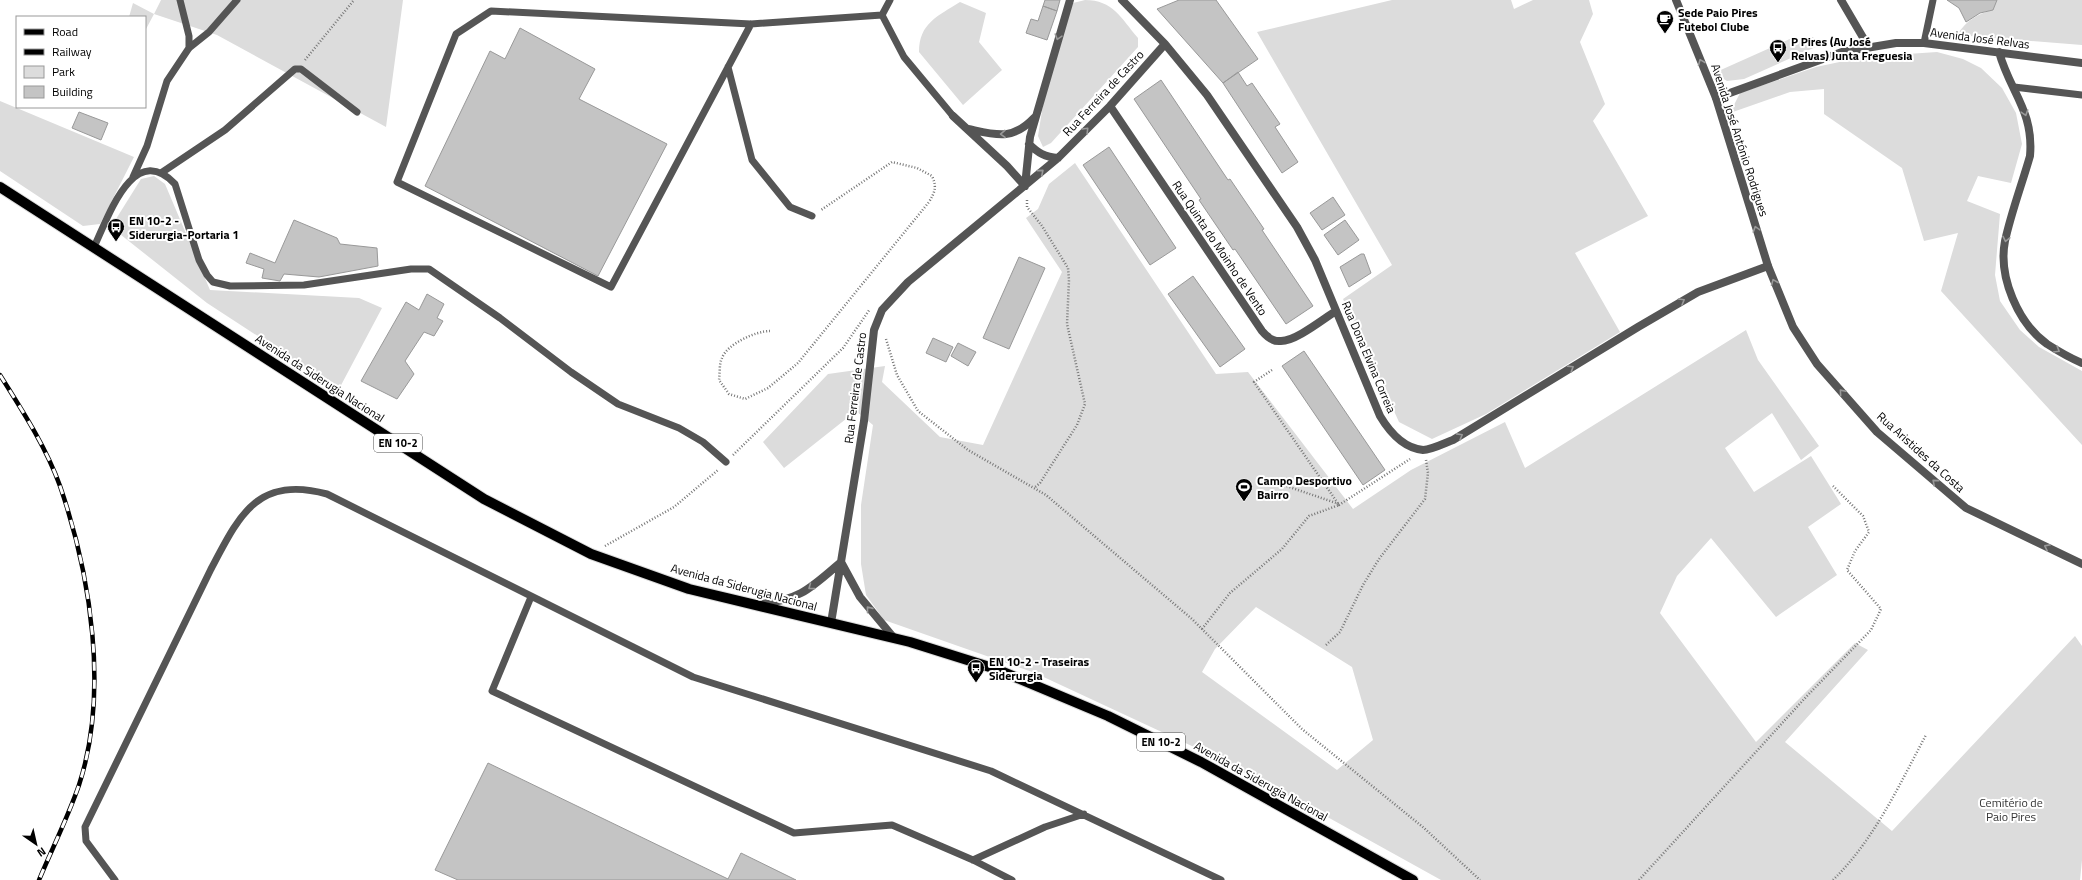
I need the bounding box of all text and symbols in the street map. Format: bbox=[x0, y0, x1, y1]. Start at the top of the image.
place label: Sede Paio Pires Futebol Clube bbox=[1678, 3, 1758, 36]
cafe icon: Sede Paio Pires Futebol Clube bbox=[1655, 9, 1675, 34]
legend bbox=[16, 16, 146, 108]
text: Road bbox=[52, 22, 78, 41]
street label: Avenida José Relvas bbox=[1929, 22, 2031, 54]
place label: P Pires (Av José Relvas) Junta Freguesia bbox=[1791, 32, 1912, 65]
one-way arrow bbox=[1054, 33, 1063, 40]
bus stop icon: P Pires (Av José Relvas) Junta Freguesia bbox=[1768, 38, 1788, 63]
text: Railway bbox=[52, 42, 92, 61]
street label: Rua Ferreira de Castro bbox=[1058, 46, 1148, 140]
one-way arrow bbox=[1698, 59, 1706, 66]
street label: Avenida José António Rodrigues bbox=[1706, 61, 1774, 219]
text: Park bbox=[52, 62, 75, 81]
text: Building bbox=[52, 82, 93, 101]
one-way arrow bbox=[2020, 110, 2029, 117]
one-way arrow bbox=[1081, 127, 1088, 135]
one-way arrow bbox=[1000, 130, 1006, 139]
one-way arrow bbox=[1037, 169, 1044, 176]
street label: Rua Quinta do Moinho de Vento bbox=[1168, 177, 1272, 319]
place label: EN 10-2 - Siderurgia-Portaria 1 bbox=[129, 211, 239, 244]
bus stop icon: EN 10-2 - Siderurgia-Portaria 1 bbox=[106, 217, 126, 242]
one-way arrow bbox=[1753, 226, 1761, 233]
one-way arrow bbox=[2002, 236, 2011, 242]
one-way arrow bbox=[1771, 279, 1779, 286]
street label: Rua Dona Elvina Correia bbox=[1337, 298, 1401, 416]
one-way arrow bbox=[1678, 299, 1685, 306]
street label: Avenida da Siderugia Nacional bbox=[252, 329, 388, 427]
street label: Rua Ferreira de Castro bbox=[839, 331, 871, 445]
one-way arrow bbox=[2053, 345, 2060, 353]
one-way arrow bbox=[1567, 366, 1574, 373]
one-way arrow bbox=[1839, 389, 1847, 397]
street label: Rua Aristides da Costa bbox=[1873, 407, 1969, 497]
road number: EN 10-2 bbox=[374, 434, 422, 452]
one-way arrow bbox=[1456, 434, 1463, 441]
place label: Campo Desportivo Bairro bbox=[1257, 471, 1352, 504]
sports icon: Campo Desportivo Bairro bbox=[1234, 477, 1254, 502]
one-way arrow bbox=[1933, 479, 1940, 486]
one-way arrow bbox=[2044, 544, 2051, 552]
street label: Avenida da Siderugia Nacional bbox=[669, 558, 819, 616]
one-way arrow bbox=[808, 583, 815, 590]
one-way arrow bbox=[866, 607, 873, 614]
place label: EN 10-2 - Traseiras Siderurgia bbox=[989, 652, 1090, 685]
bus stop icon: EN 10-2 - Traseiras Siderurgia bbox=[966, 658, 986, 683]
road number: EN 10-2 bbox=[1137, 733, 1185, 751]
street label: Avenida da Siderugia Nacional bbox=[1190, 736, 1332, 826]
park label: Cemitério de Paio Pires bbox=[1979, 793, 2043, 826]
north arrow bbox=[16, 824, 56, 864]
text: N bbox=[34, 844, 49, 861]

